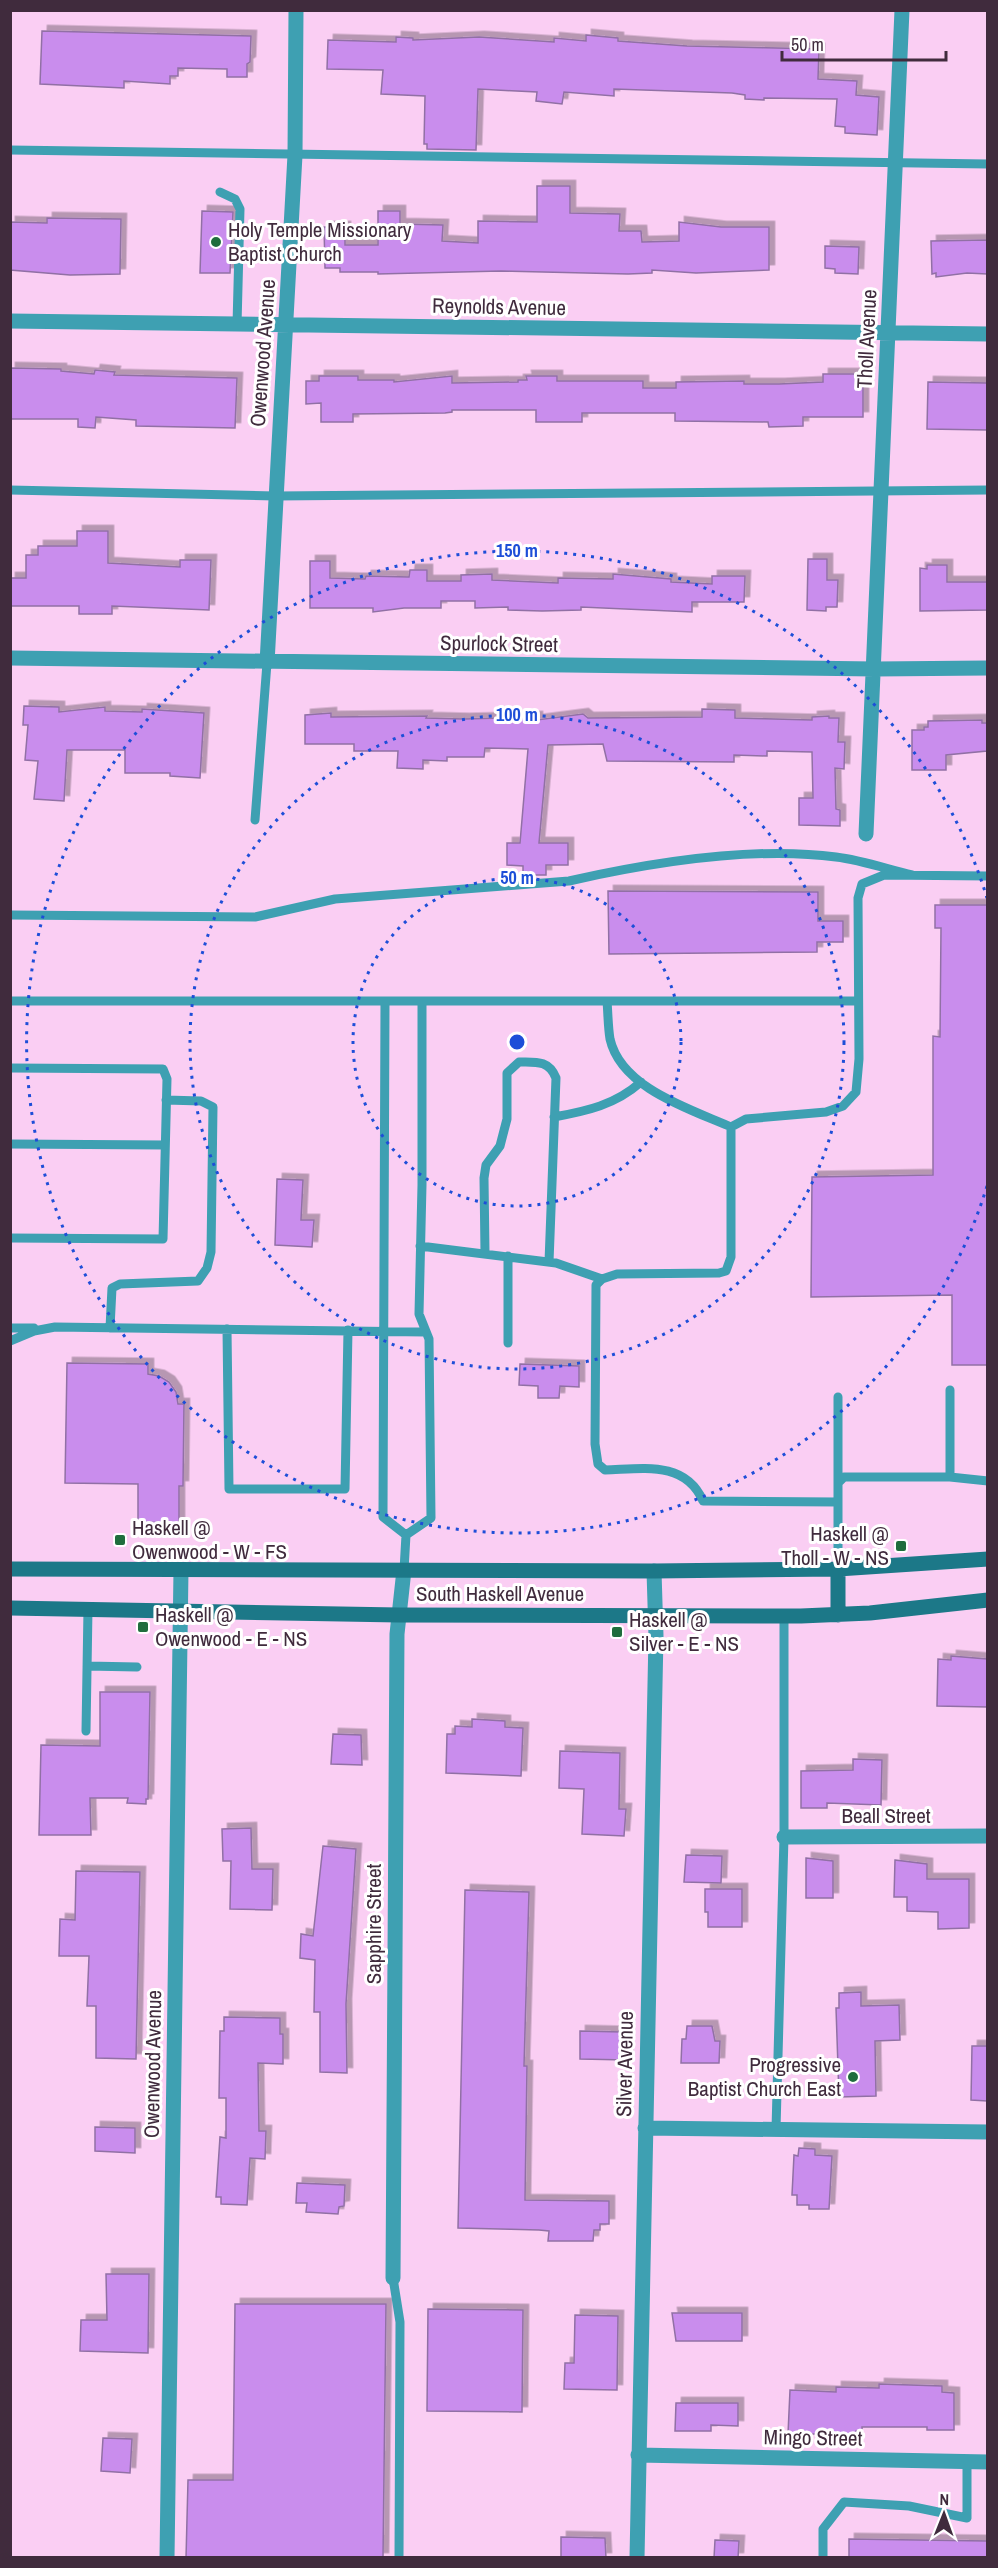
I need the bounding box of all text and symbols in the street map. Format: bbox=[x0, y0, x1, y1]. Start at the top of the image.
scale bar bbox=[782, 24, 946, 62]
text: 50 m bbox=[791, 32, 824, 57]
place label: Holy Temple Missionary Baptist Church bbox=[228, 215, 412, 268]
marker: Holy Temple Missionary Baptist Church bbox=[209, 235, 223, 249]
street label: Owenwood Avenue bbox=[243, 278, 282, 428]
street label: Tholl Avenue bbox=[849, 289, 884, 389]
street label: Reynolds Avenue bbox=[432, 291, 566, 322]
text: 150 m bbox=[496, 538, 538, 563]
street label: Spurlock Street bbox=[440, 628, 558, 659]
text: 100 m bbox=[496, 702, 538, 727]
text: 50 m bbox=[500, 865, 534, 890]
centre of rings bbox=[507, 1032, 527, 1052]
place label: Haskell @ Owenwood - W - FS bbox=[132, 1513, 287, 1566]
place label: Haskell @ Tholl - W - NS bbox=[781, 1519, 889, 1572]
marker: Haskell @ Owenwood - W - FS bbox=[113, 1533, 127, 1547]
marker: Haskell @ Tholl - W - NS bbox=[894, 1539, 908, 1553]
street label: South Haskell Avenue bbox=[416, 1579, 584, 1608]
place label: Haskell @ Owenwood - E - NS bbox=[155, 1600, 307, 1653]
place label: Haskell @ Silver - E - NS bbox=[629, 1605, 739, 1658]
marker: Haskell @ Owenwood - E - NS bbox=[136, 1620, 150, 1634]
marker: Haskell @ Silver - E - NS bbox=[610, 1625, 624, 1639]
street label: Beall Street bbox=[841, 1801, 931, 1830]
street label: Sapphire Street bbox=[359, 1863, 388, 1984]
street label: Owenwood Avenue bbox=[137, 1990, 168, 2138]
street label: Silver Avenue bbox=[609, 2011, 640, 2117]
place label: Progressive Baptist Church East bbox=[688, 2050, 841, 2103]
marker: Progressive Baptist Church East bbox=[846, 2070, 860, 2084]
street label: Mingo Street bbox=[763, 2422, 863, 2453]
north arrow bbox=[914, 2484, 974, 2544]
text: N bbox=[939, 2488, 949, 2510]

